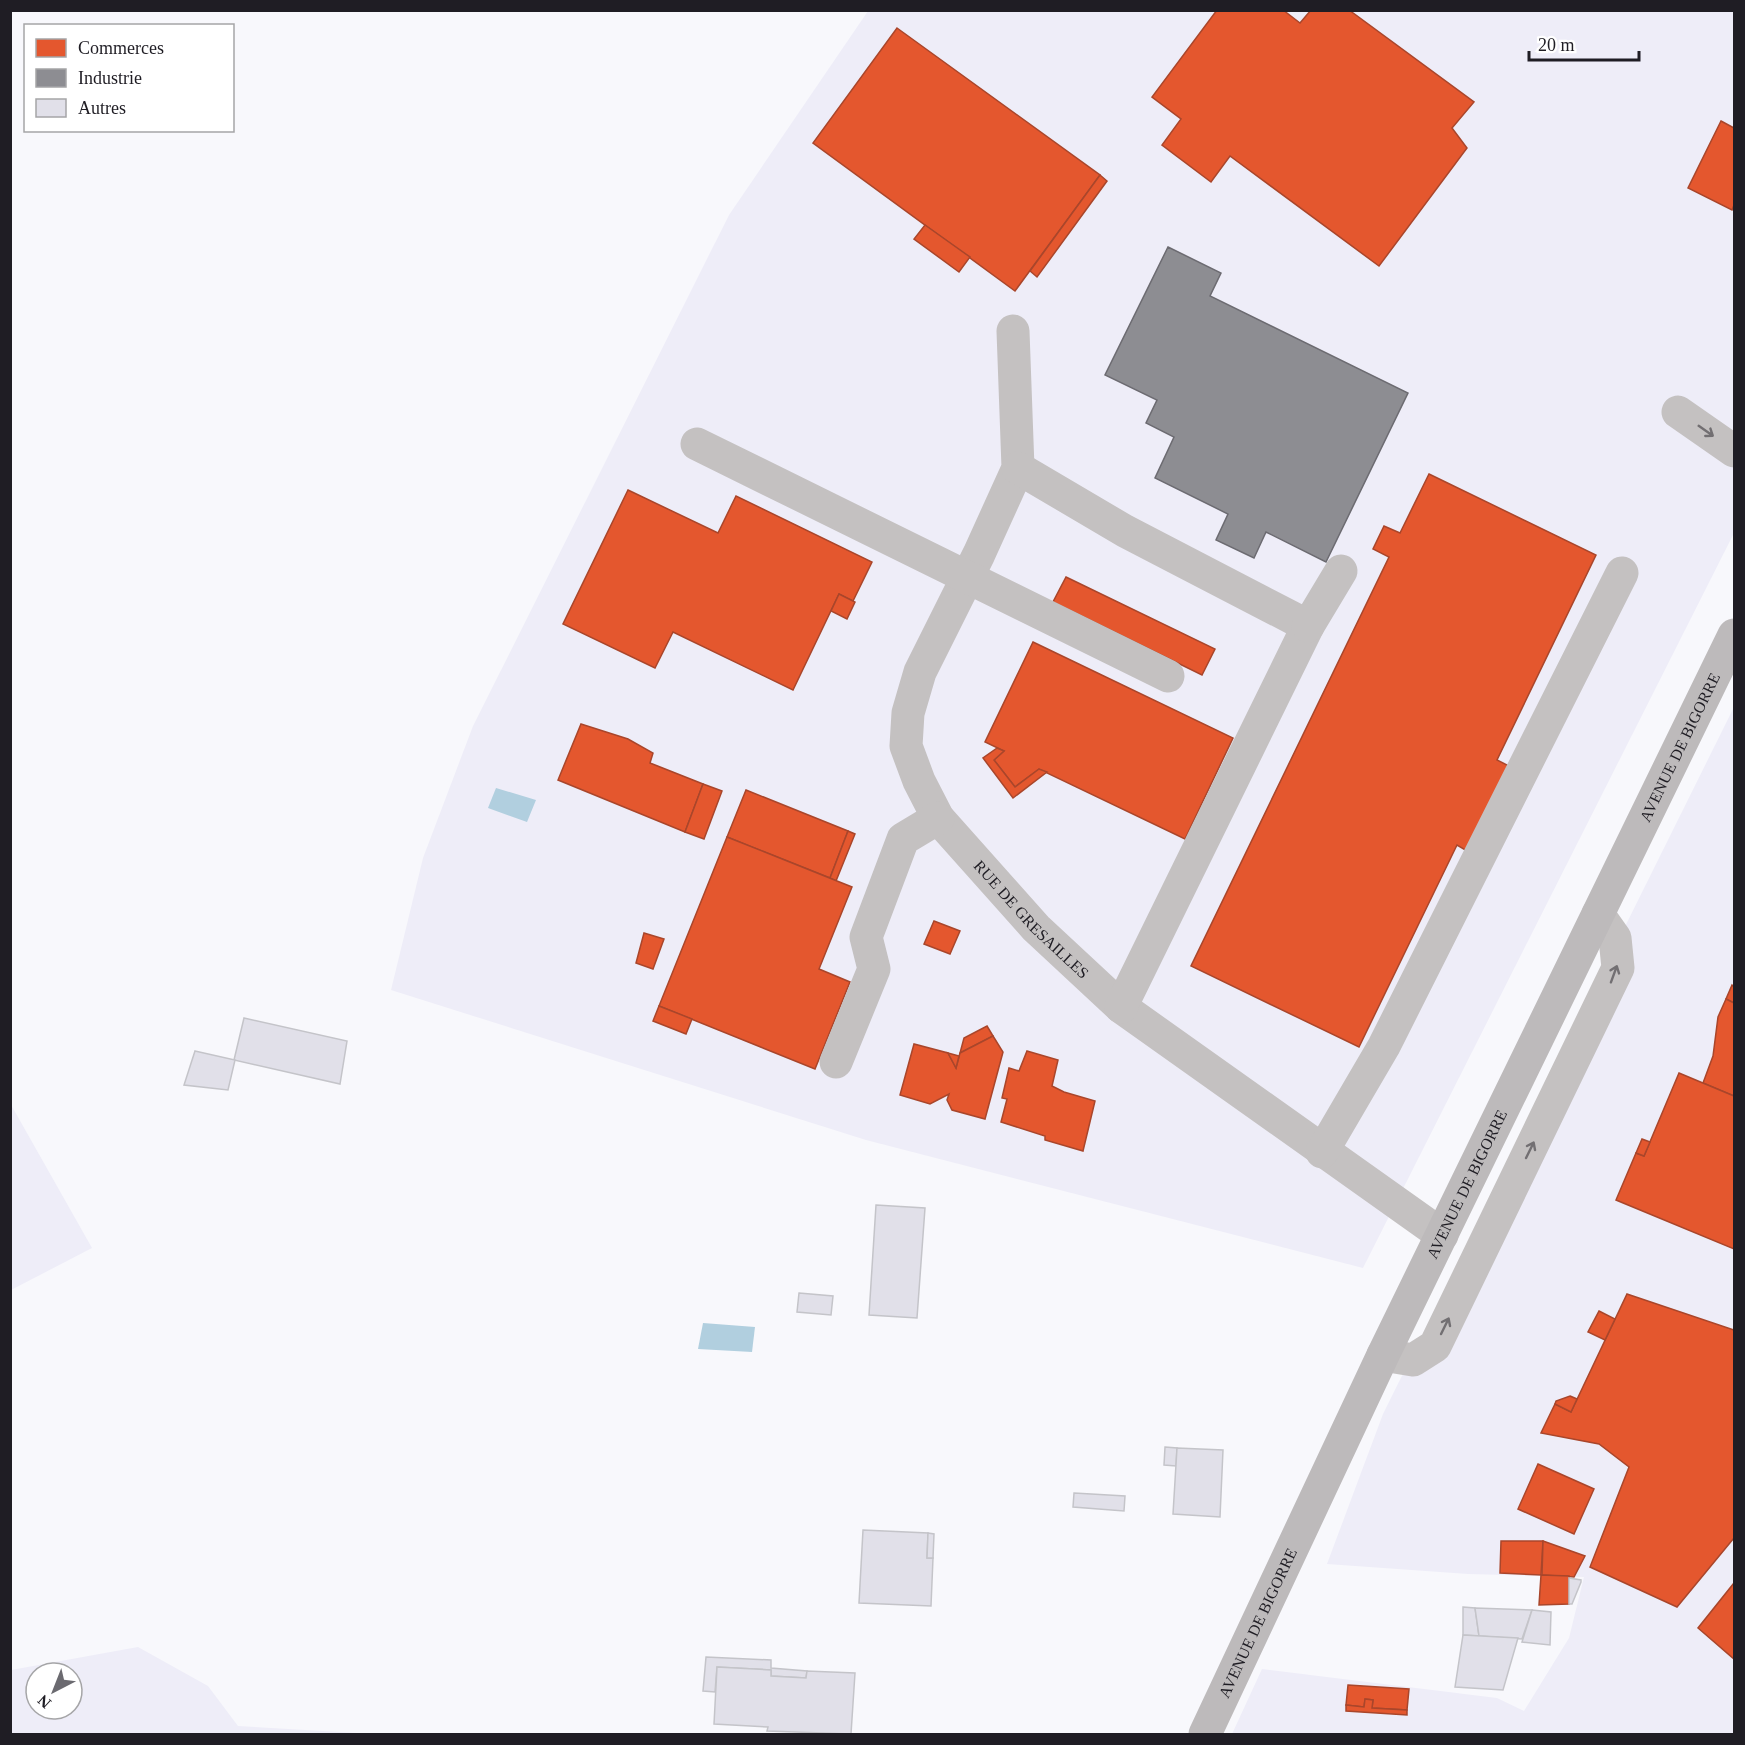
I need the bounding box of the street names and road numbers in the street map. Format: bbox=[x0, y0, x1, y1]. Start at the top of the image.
street label: AVENUE DE BIGORRE bbox=[1636, 670, 1723, 824]
street label: RUE DE GRESAILLES bbox=[971, 856, 1092, 981]
street label: AVENUE DE BIGORRE bbox=[1423, 1107, 1510, 1261]
street label: AVENUE DE BIGORRE bbox=[1215, 1545, 1300, 1700]

